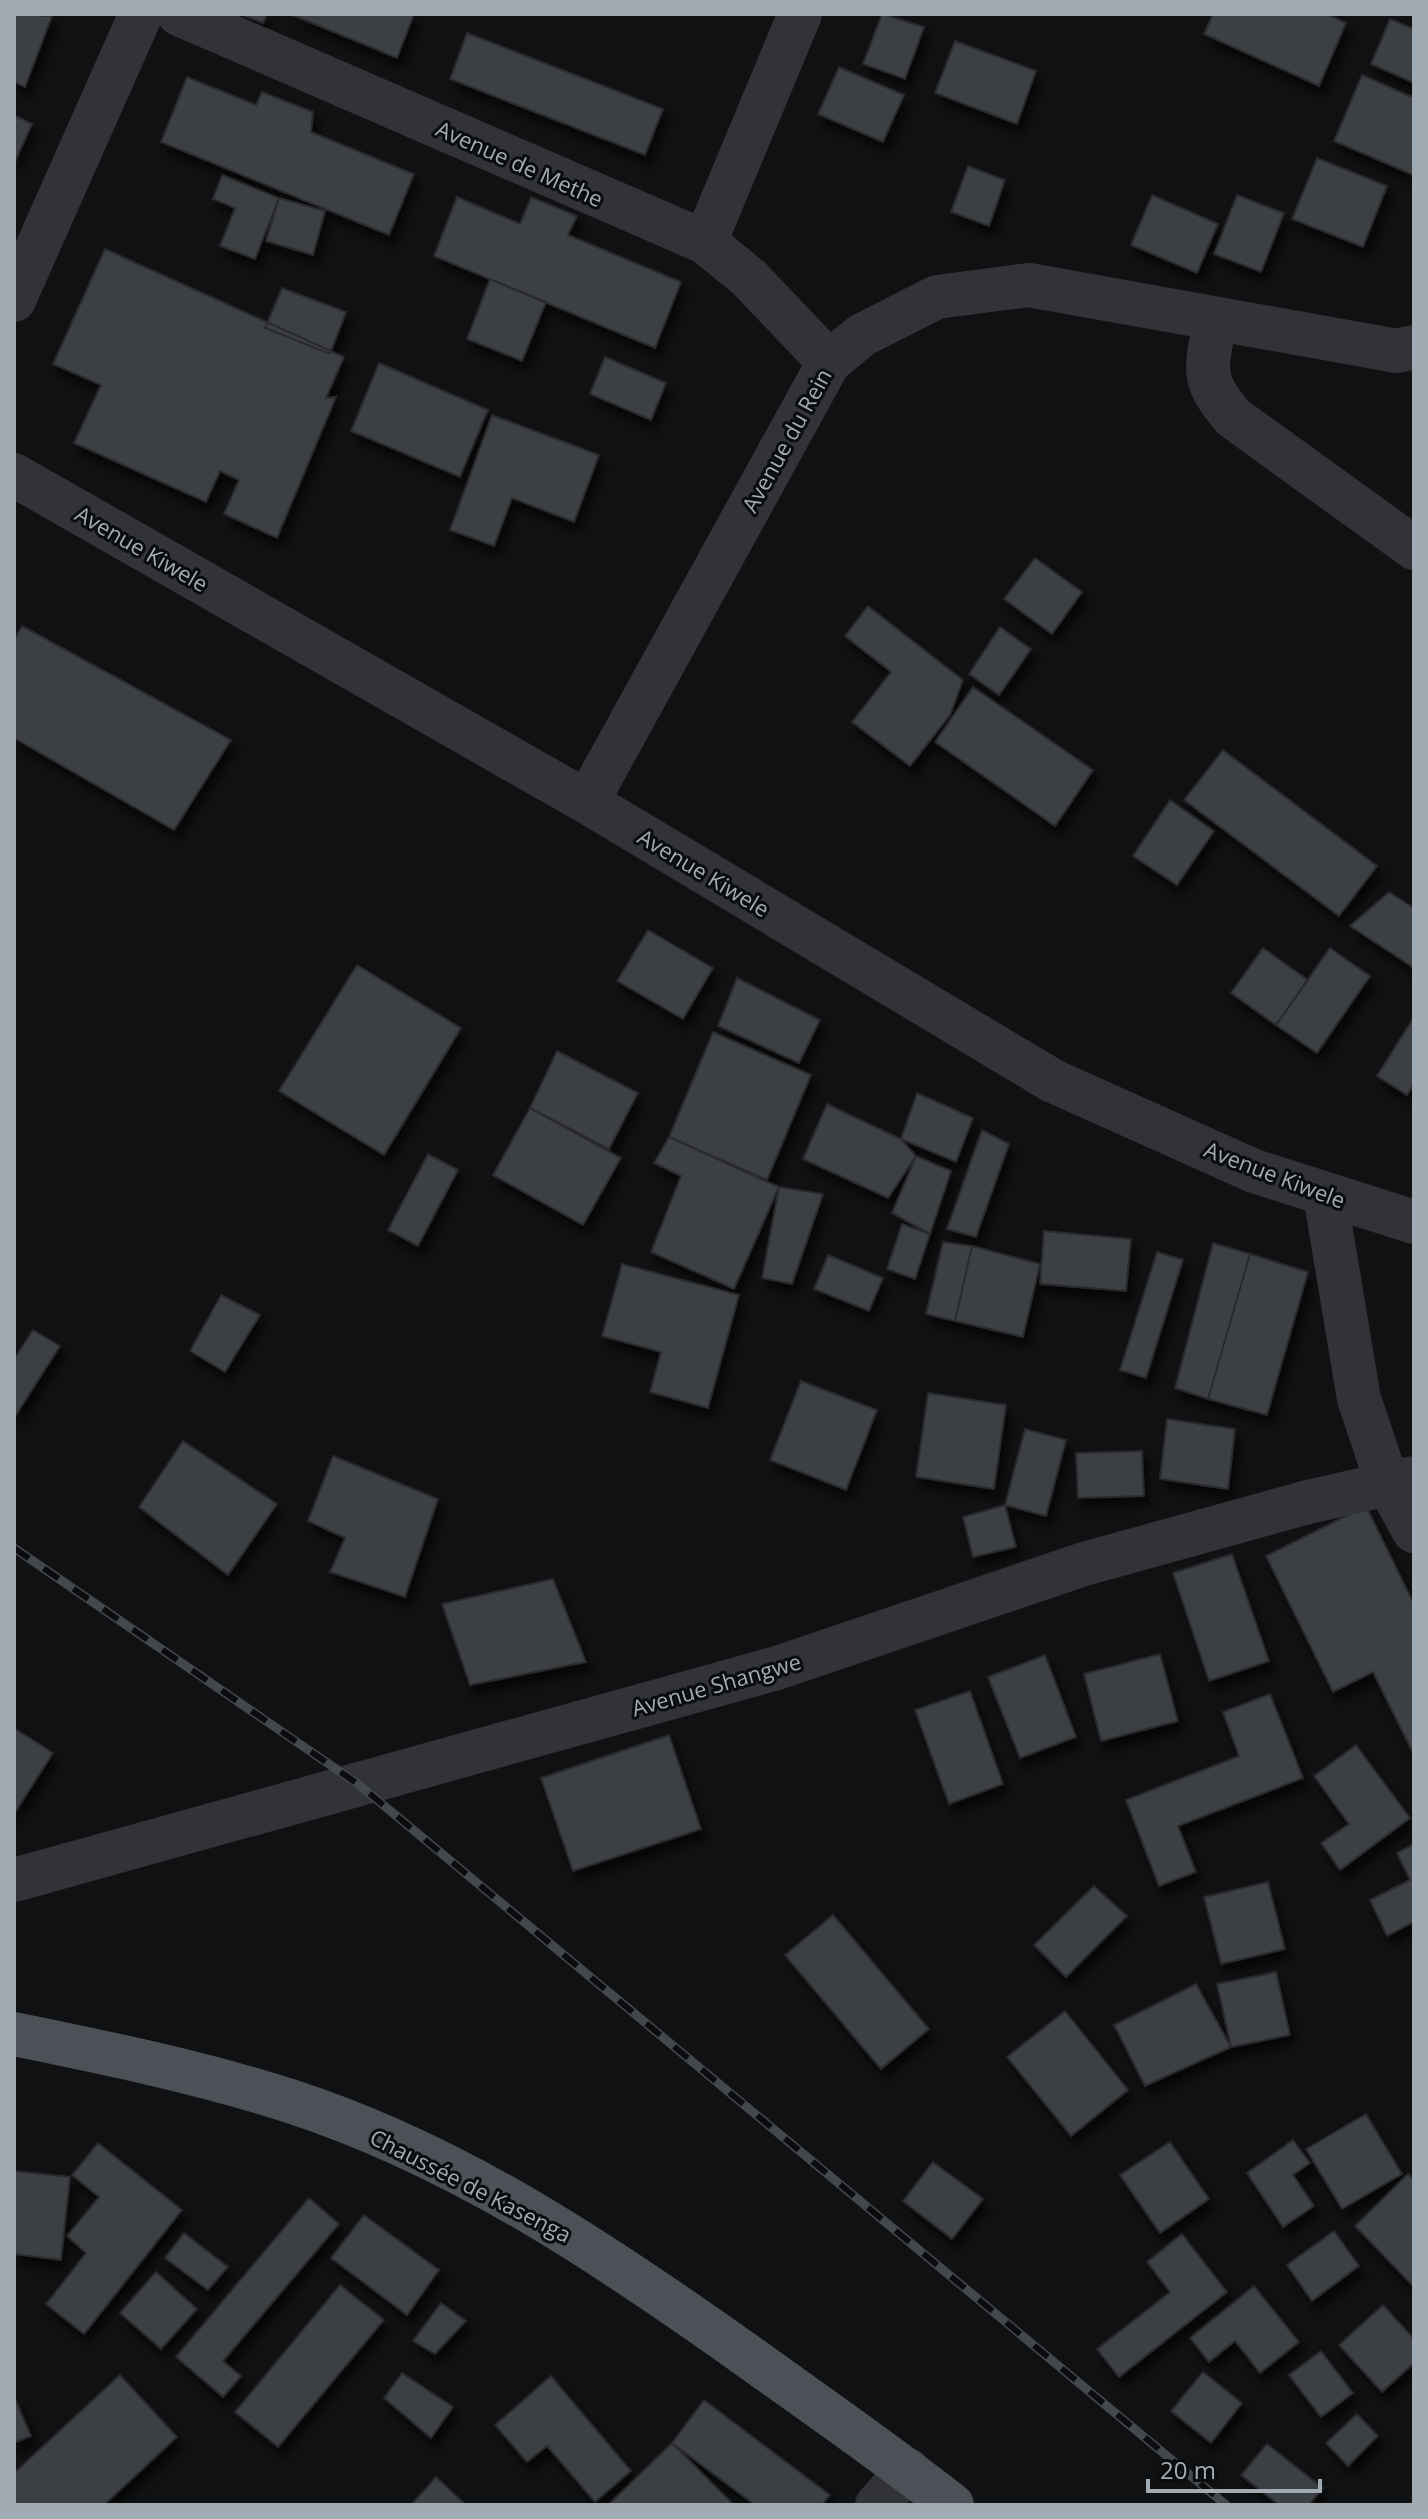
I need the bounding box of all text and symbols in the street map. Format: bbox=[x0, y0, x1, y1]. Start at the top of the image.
street label: Avenue de Methe bbox=[432, 113, 608, 213]
street label: Avenue du Rein bbox=[734, 363, 838, 517]
street label: Avenue Kiwele bbox=[70, 498, 214, 598]
street label: Avenue Kiwele bbox=[633, 821, 775, 923]
street label: Avenue Kiwele bbox=[1200, 1133, 1350, 1215]
street label: Avenue Shangwe bbox=[628, 1645, 804, 1723]
street label: Chaussée de Kasenga bbox=[365, 2121, 577, 2249]
scale bar bbox=[1148, 2443, 1320, 2493]
text: 20 m bbox=[1160, 2453, 1216, 2486]

